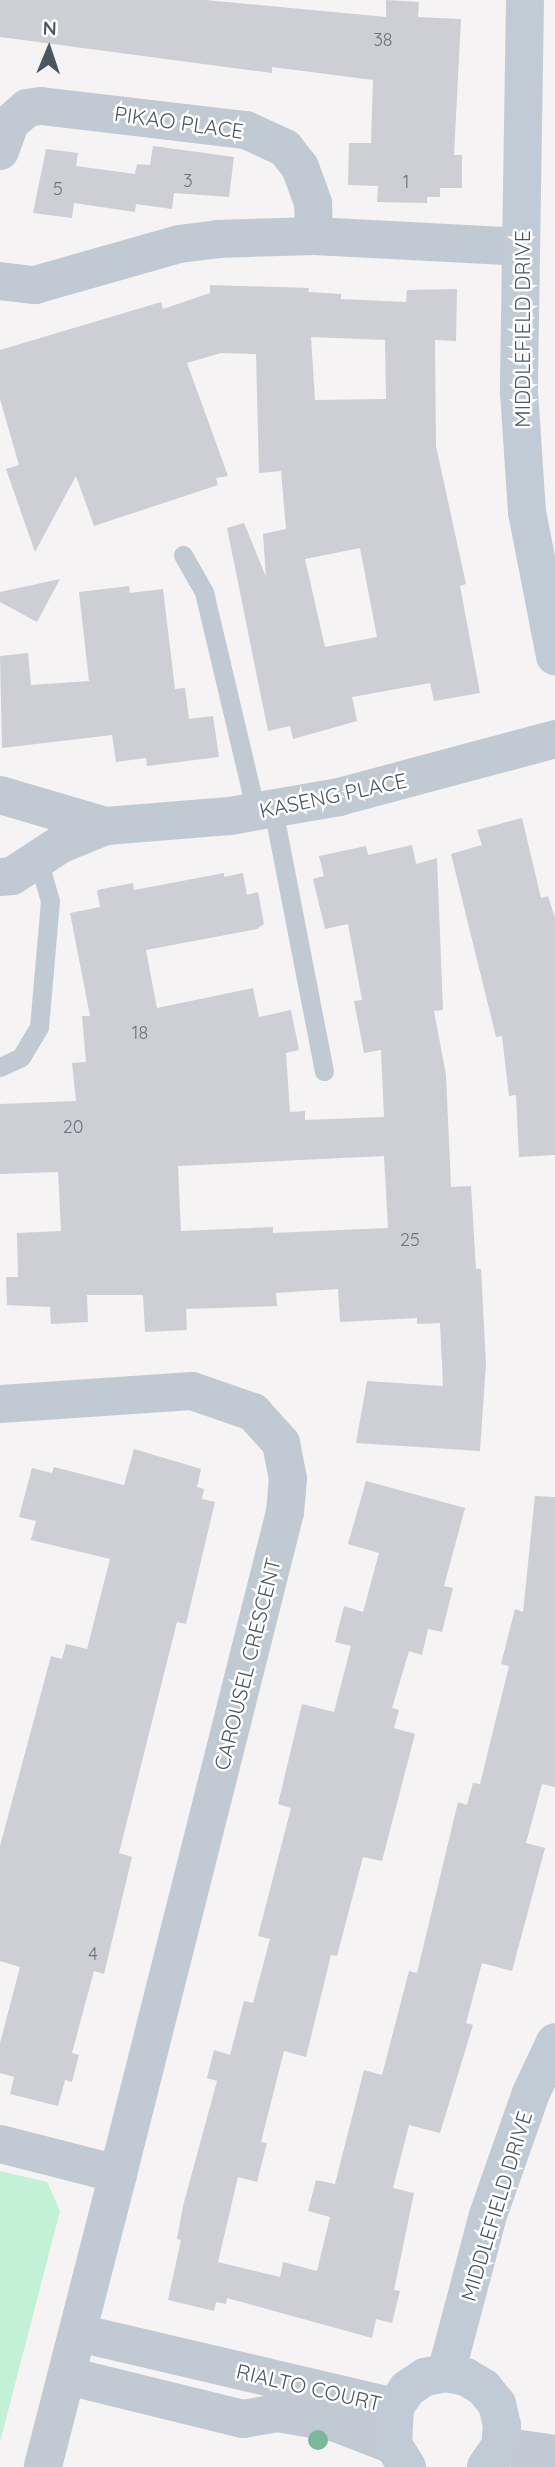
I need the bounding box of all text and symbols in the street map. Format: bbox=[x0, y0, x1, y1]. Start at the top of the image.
north arrow bbox=[14, 14, 84, 84]
text: N bbox=[42, 16, 57, 40]
house number: 38 bbox=[373, 29, 393, 51]
street label: PIKAO PLACE bbox=[113, 100, 245, 144]
house number: 3 bbox=[183, 170, 193, 192]
house number: 1 bbox=[403, 171, 409, 193]
house number: 5 bbox=[53, 178, 63, 200]
street label: MIDDLEFIELD DRIVE bbox=[509, 230, 535, 428]
street label: KASENG PLACE bbox=[257, 767, 409, 823]
house number: 18 bbox=[132, 1022, 148, 1044]
house number: 20 bbox=[63, 1116, 83, 1138]
house number: 25 bbox=[400, 1229, 420, 1251]
street label: CAROUSEL CRESCENT bbox=[208, 1555, 286, 1773]
house number: 4 bbox=[88, 1943, 98, 1965]
street label: MIDDLEFIELD DRIVE bbox=[455, 2108, 537, 2304]
street label: RIALTO COURT bbox=[234, 2358, 384, 2416]

